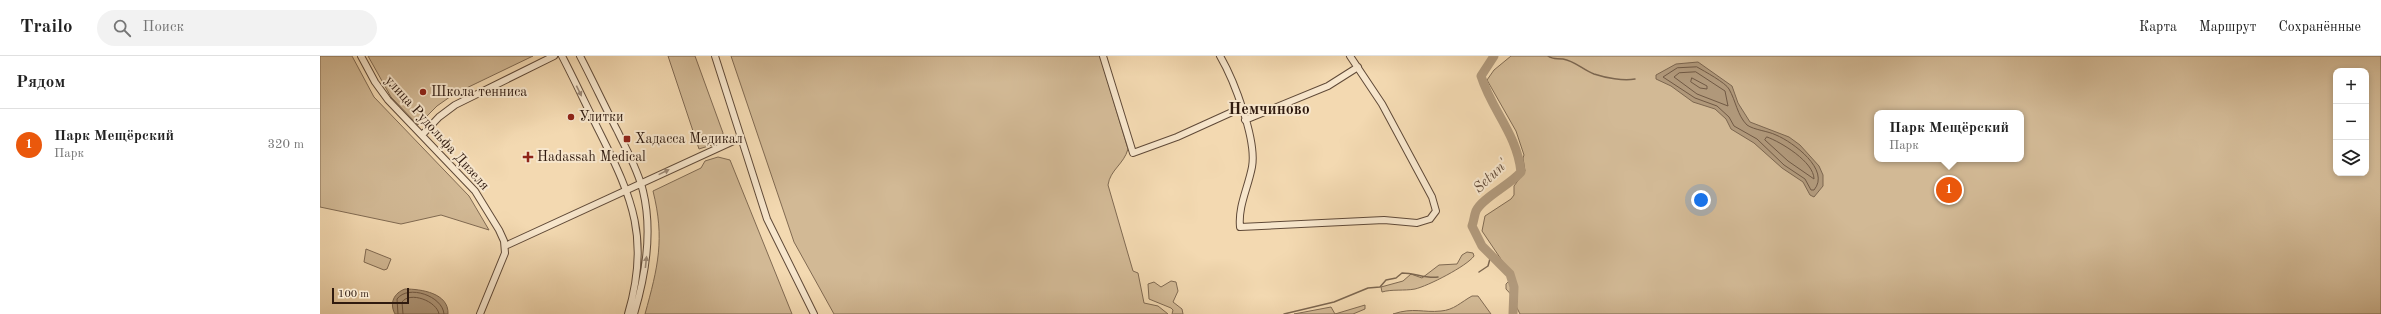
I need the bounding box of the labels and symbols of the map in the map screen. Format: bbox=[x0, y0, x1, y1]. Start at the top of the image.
street label: улица Рудольфа Дизеля bbox=[381, 73, 492, 193]
place label: Школа тенниса bbox=[431, 85, 527, 99]
one-way arrow bbox=[576, 85, 582, 97]
marker: Школа тенниса bbox=[418, 87, 428, 97]
district label: Немчиново bbox=[1228, 102, 1310, 118]
place label: Улитки bbox=[579, 110, 624, 124]
marker: Улитки bbox=[566, 112, 576, 122]
place label: Хадасса Медикал bbox=[635, 132, 743, 146]
marker: Хадасса Медикал bbox=[622, 134, 632, 144]
place label: Hadassah Medical bbox=[537, 150, 646, 164]
marker: Hadassah Medical bbox=[522, 151, 534, 163]
water label: Setun' bbox=[1471, 157, 1511, 197]
one-way arrow bbox=[658, 169, 670, 175]
pin: 1 bbox=[1936, 175, 1962, 205]
your location bbox=[1691, 190, 1711, 210]
one-way arrow bbox=[642, 256, 649, 269]
scale bar bbox=[332, 286, 409, 305]

